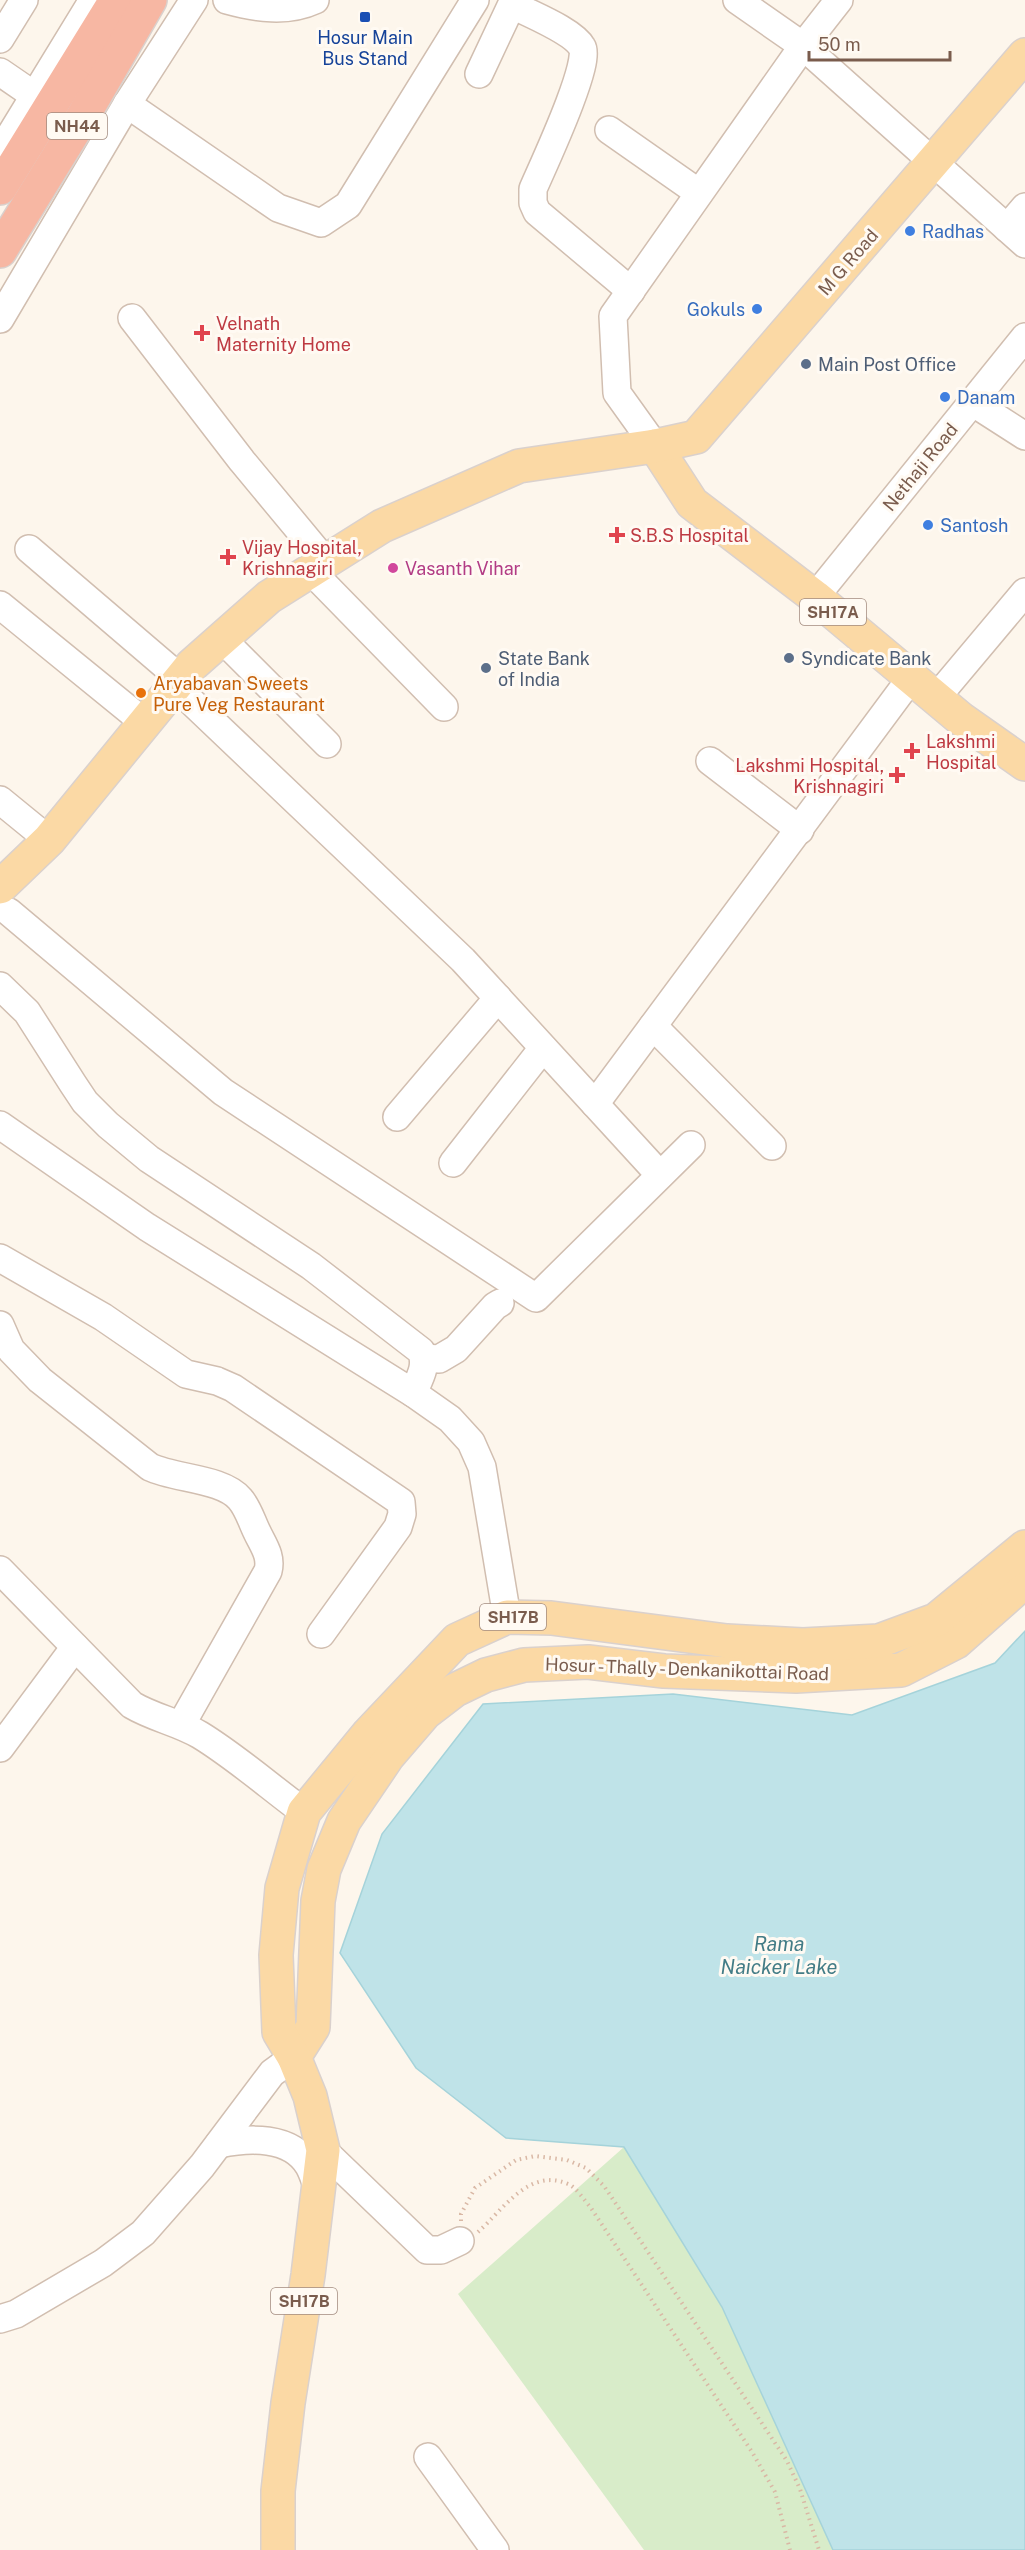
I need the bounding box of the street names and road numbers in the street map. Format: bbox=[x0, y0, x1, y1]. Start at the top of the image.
road number: NH44 bbox=[47, 113, 107, 139]
street label: M G Road bbox=[814, 225, 882, 299]
street label: Nethaji Road bbox=[878, 419, 962, 515]
road number: SH17A bbox=[800, 599, 866, 625]
road number: SH17B bbox=[480, 1604, 546, 1630]
street label: Hosur - Thally - Denkanikottai Road bbox=[545, 1654, 829, 1684]
road number: SH17B bbox=[271, 2288, 337, 2314]

